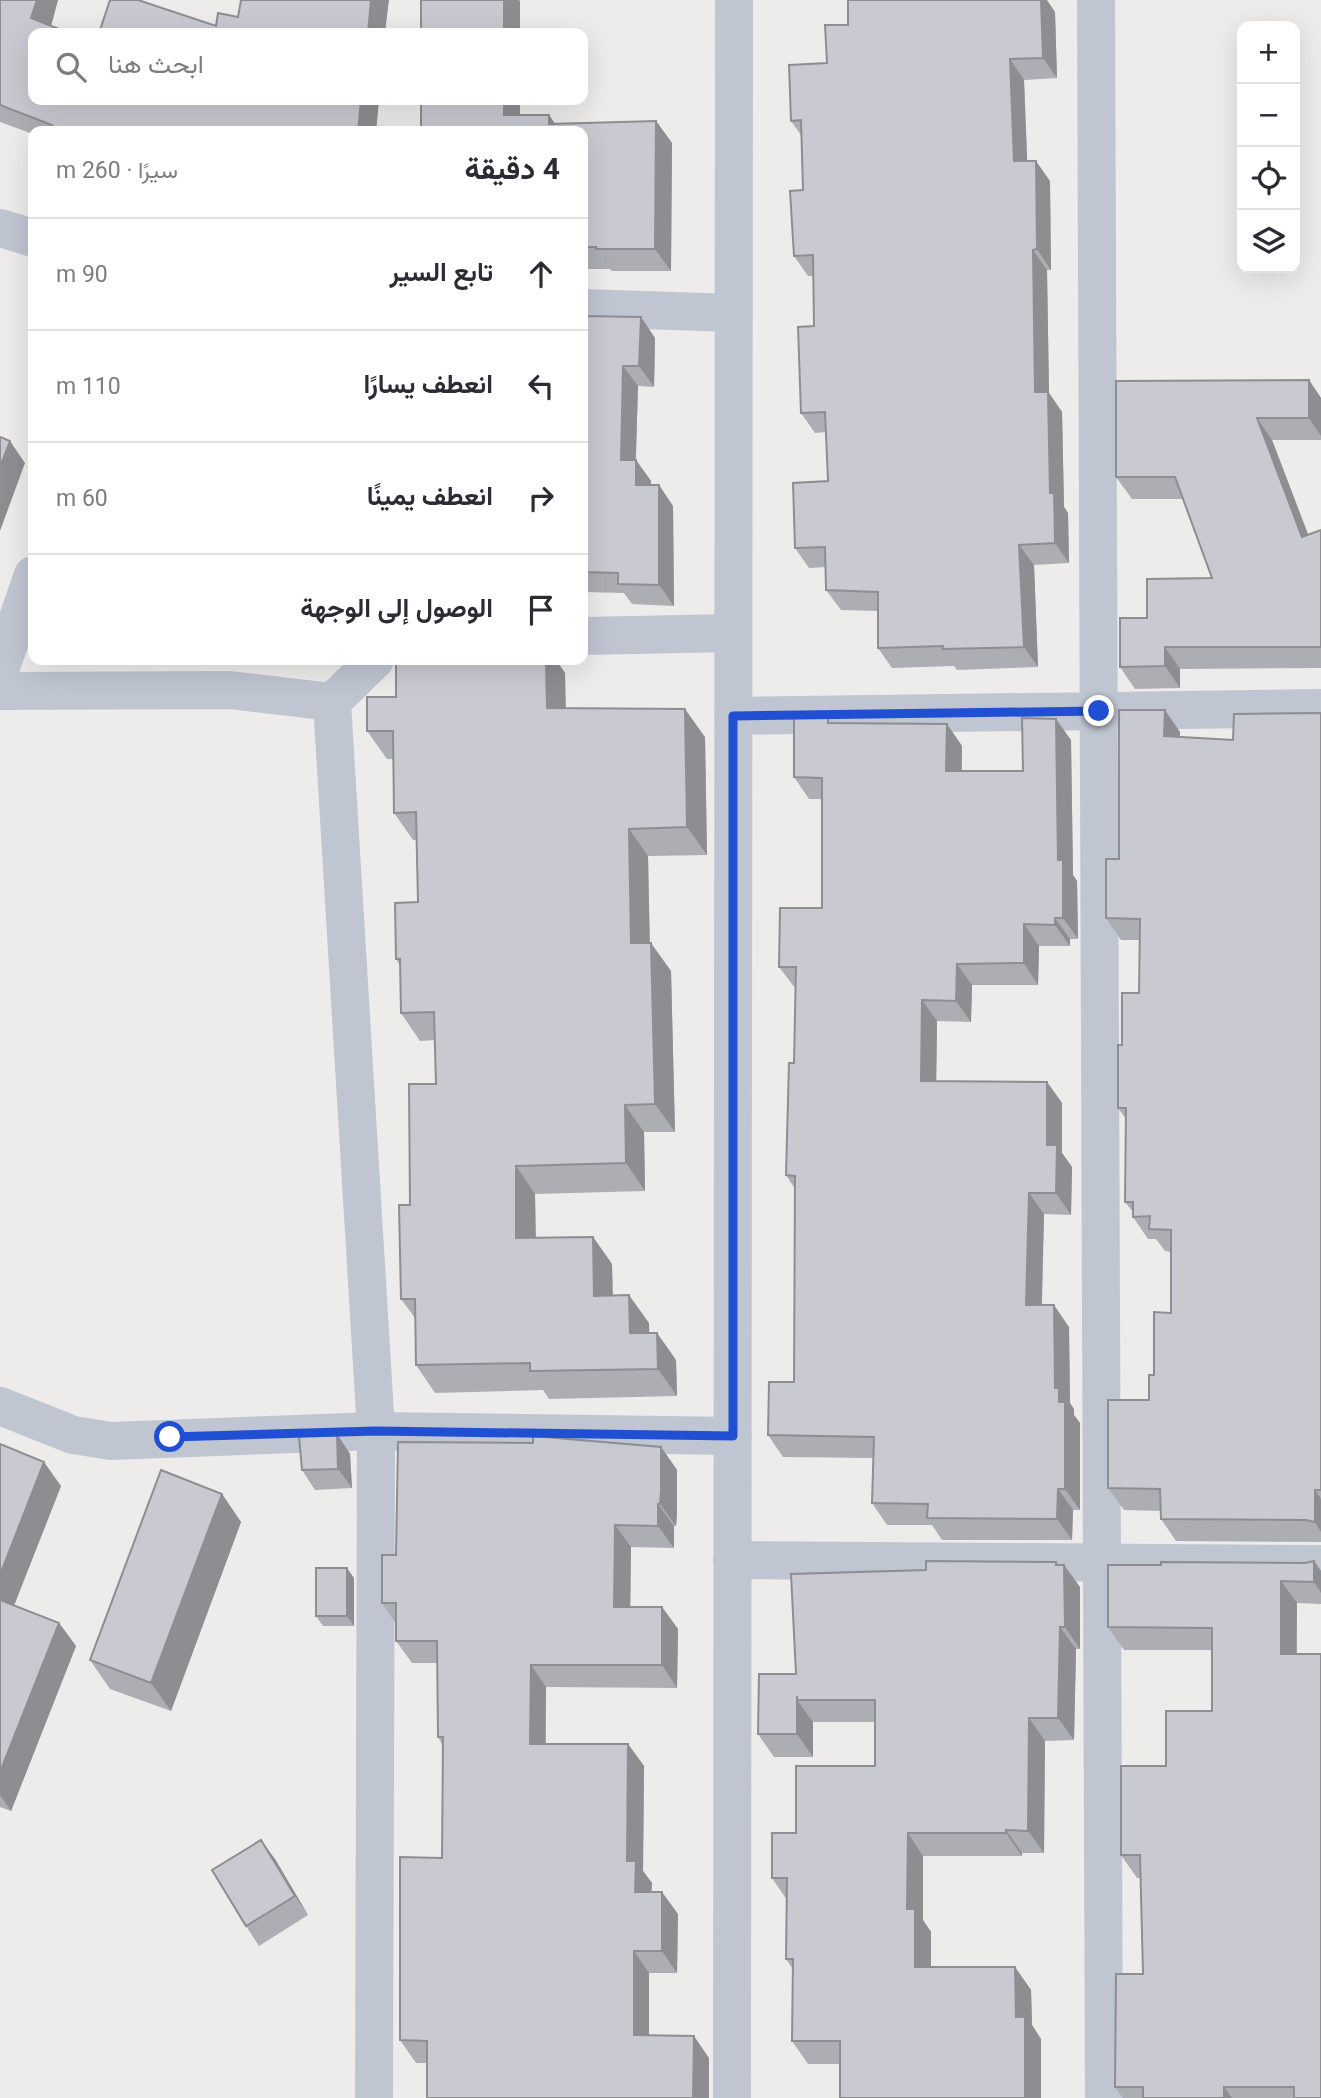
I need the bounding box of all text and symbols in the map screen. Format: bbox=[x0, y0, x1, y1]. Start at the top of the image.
map controls bbox=[1237, 21, 1300, 273]
button: + bbox=[1237, 21, 1300, 84]
search box bbox=[28, 28, 588, 105]
icon: search bbox=[52, 48, 90, 86]
text: ابحث هنا bbox=[108, 49, 204, 79]
button: − bbox=[1237, 84, 1300, 147]
button: locate bbox=[1237, 147, 1300, 210]
text: 4 دقيقة bbox=[465, 151, 560, 186]
text: سيرًا · 260 m bbox=[56, 157, 178, 184]
button: layers bbox=[1237, 210, 1300, 273]
icon: ahead bbox=[522, 255, 560, 293]
text: تابع السير bbox=[390, 257, 493, 287]
text: 90 m bbox=[56, 261, 108, 288]
icon: left bbox=[522, 367, 560, 405]
text: انعطف يسارًا bbox=[363, 369, 493, 399]
text: 110 m bbox=[56, 373, 121, 400]
icon: right bbox=[522, 479, 560, 517]
text: انعطف يمينًا bbox=[367, 481, 493, 511]
text: 60 m bbox=[56, 485, 108, 512]
icon: arrive bbox=[522, 591, 560, 629]
text: الوصول إلى الوجهة bbox=[300, 593, 493, 623]
route end bbox=[1083, 695, 1114, 726]
route start bbox=[154, 1421, 185, 1452]

